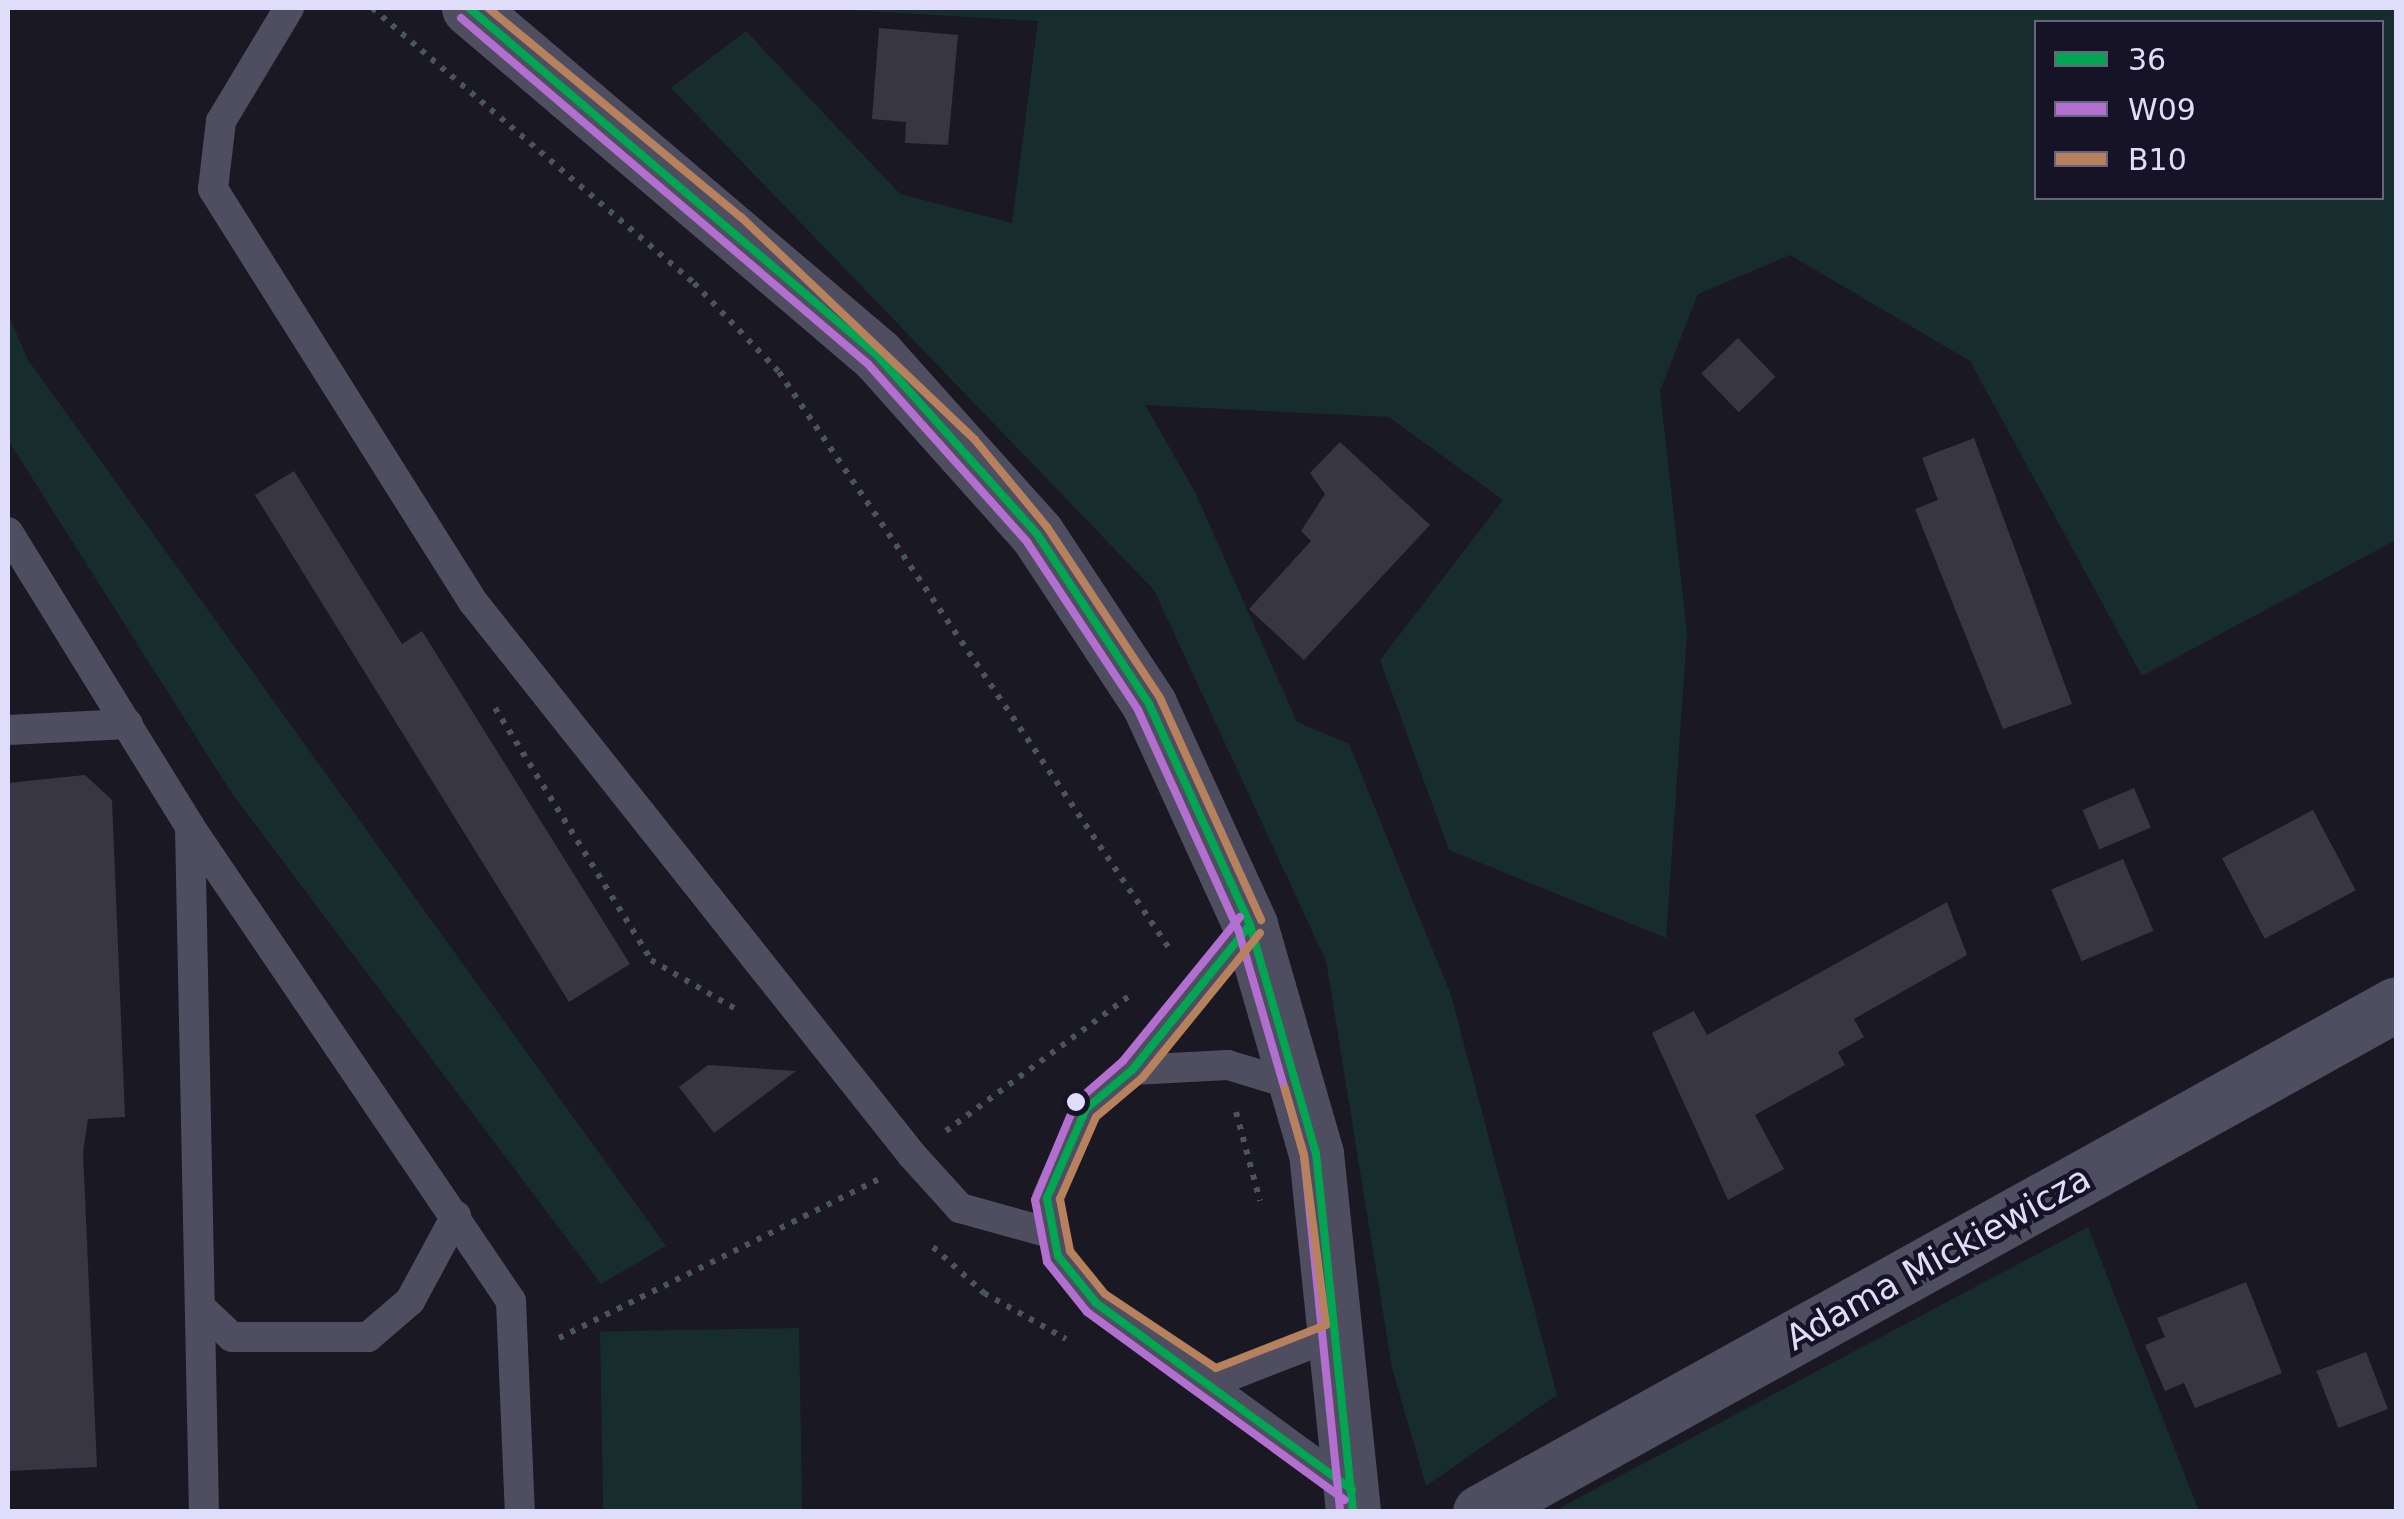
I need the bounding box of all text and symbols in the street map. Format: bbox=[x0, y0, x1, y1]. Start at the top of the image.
legend bbox=[2034, 20, 2384, 200]
text: 36 bbox=[2128, 42, 2166, 77]
text: W09 bbox=[2128, 92, 2196, 127]
text: B10 bbox=[2128, 142, 2187, 177]
unlabelled marker bbox=[1066, 1092, 1086, 1112]
street label: Adama Mickiewicza bbox=[1778, 1157, 2098, 1359]

